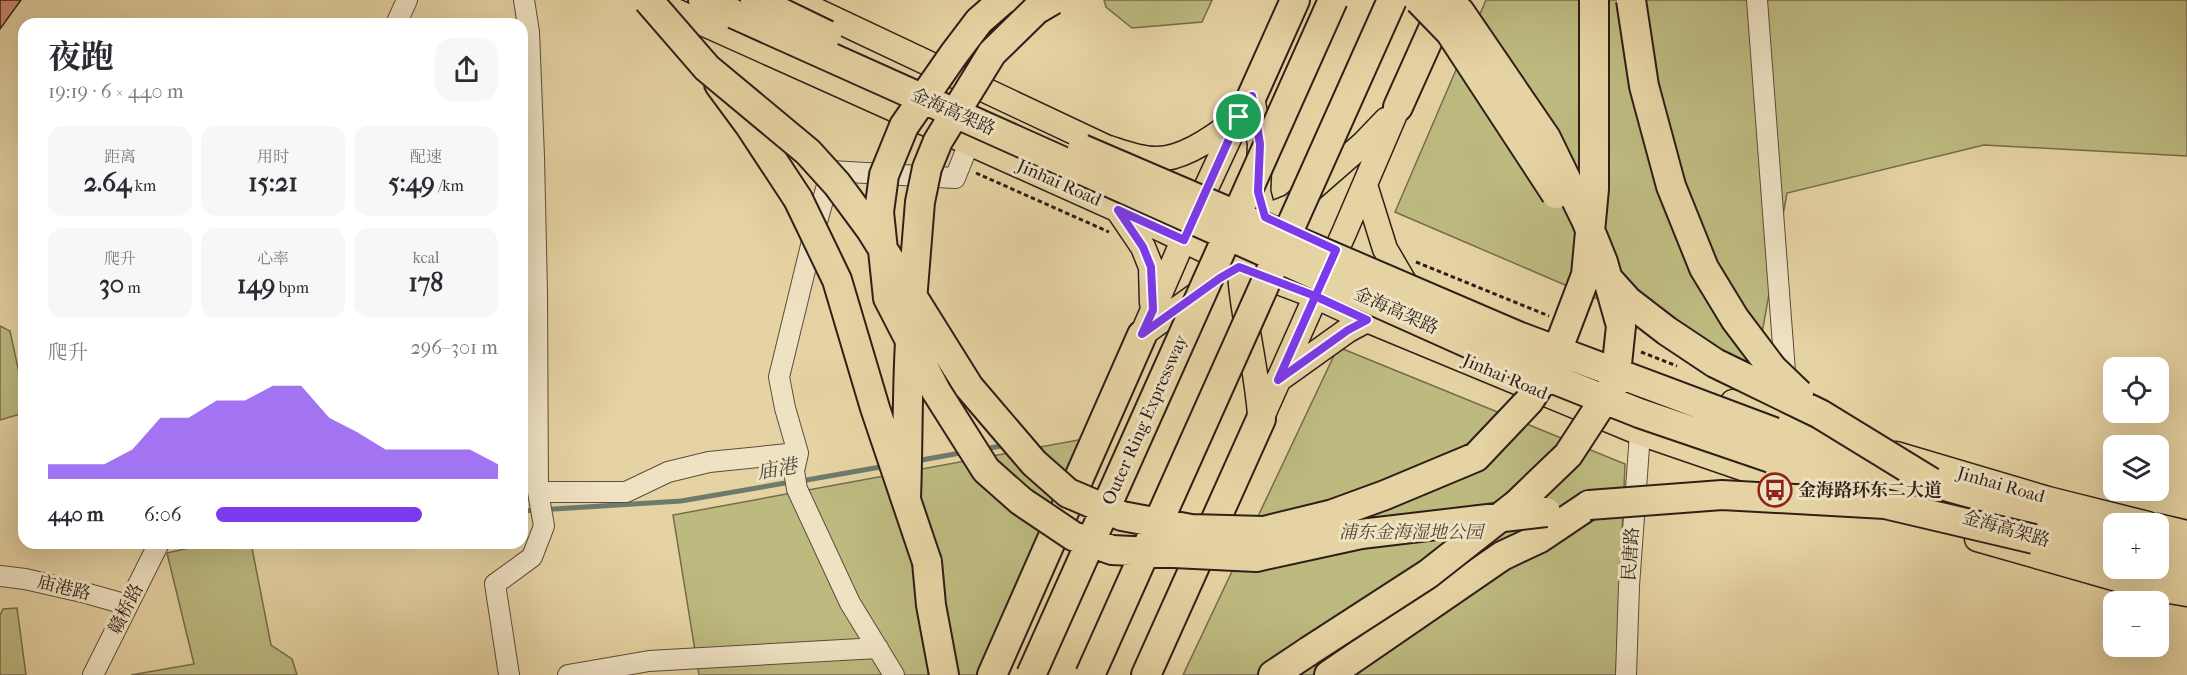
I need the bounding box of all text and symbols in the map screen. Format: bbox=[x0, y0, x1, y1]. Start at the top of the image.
text: 夜跑 bbox=[48, 38, 114, 77]
button: share bbox=[435, 38, 498, 101]
text: 19:19 · 6 × 440 m bbox=[48, 80, 184, 103]
street label: 金海高架路 bbox=[908, 84, 998, 140]
pin bbox=[1213, 91, 1264, 142]
icon: arrive bbox=[1222, 100, 1255, 133]
text: 距离 bbox=[104, 147, 136, 166]
text: 用时 bbox=[257, 147, 289, 166]
text: 配速 bbox=[410, 147, 442, 166]
street label: Jinhai Road bbox=[1012, 154, 1105, 211]
text: 2.64 bbox=[84, 167, 131, 198]
text: 15:21 bbox=[248, 167, 298, 198]
text: 5:49 bbox=[388, 167, 435, 198]
text: km bbox=[131, 176, 156, 195]
text: /km bbox=[435, 176, 464, 195]
text: kcal bbox=[413, 248, 439, 267]
text: 爬升 bbox=[104, 249, 136, 268]
text: 心率 bbox=[257, 249, 289, 268]
text: 178 bbox=[409, 267, 443, 298]
text: 30 bbox=[99, 269, 124, 300]
text: 149 bbox=[237, 269, 275, 300]
text: m bbox=[124, 278, 141, 297]
text: bpm bbox=[275, 278, 309, 297]
street label: 金海高架路 bbox=[1351, 283, 1441, 339]
street label: Outer Ring Expressway bbox=[1098, 330, 1193, 508]
text: 296–301 m bbox=[411, 336, 498, 359]
text: 爬升 bbox=[48, 341, 88, 364]
street label: Jinhai Road bbox=[1458, 349, 1551, 404]
map controls bbox=[2103, 357, 2169, 657]
button: locate bbox=[2103, 357, 2169, 423]
button: layers bbox=[2103, 435, 2169, 501]
water label: 庙港 bbox=[755, 454, 802, 484]
street label: Jinhai Road bbox=[1953, 462, 2047, 508]
bus stop icon: 金海路环东二大道 bbox=[1757, 472, 1793, 508]
place label: 金海路环东二大道 bbox=[1798, 480, 1942, 501]
text: 440 m bbox=[48, 503, 104, 526]
text: 6:06 bbox=[144, 503, 182, 526]
street label: 金海高架路 bbox=[1960, 507, 2052, 551]
button: + bbox=[2103, 513, 2169, 579]
park label: 浦东金海湿地公园 bbox=[1339, 522, 1486, 543]
street label: 民唐路 bbox=[1619, 526, 1643, 582]
street label: 庙港路 bbox=[35, 571, 93, 605]
street label: 赣桥路 bbox=[104, 580, 148, 638]
button: − bbox=[2103, 591, 2169, 657]

